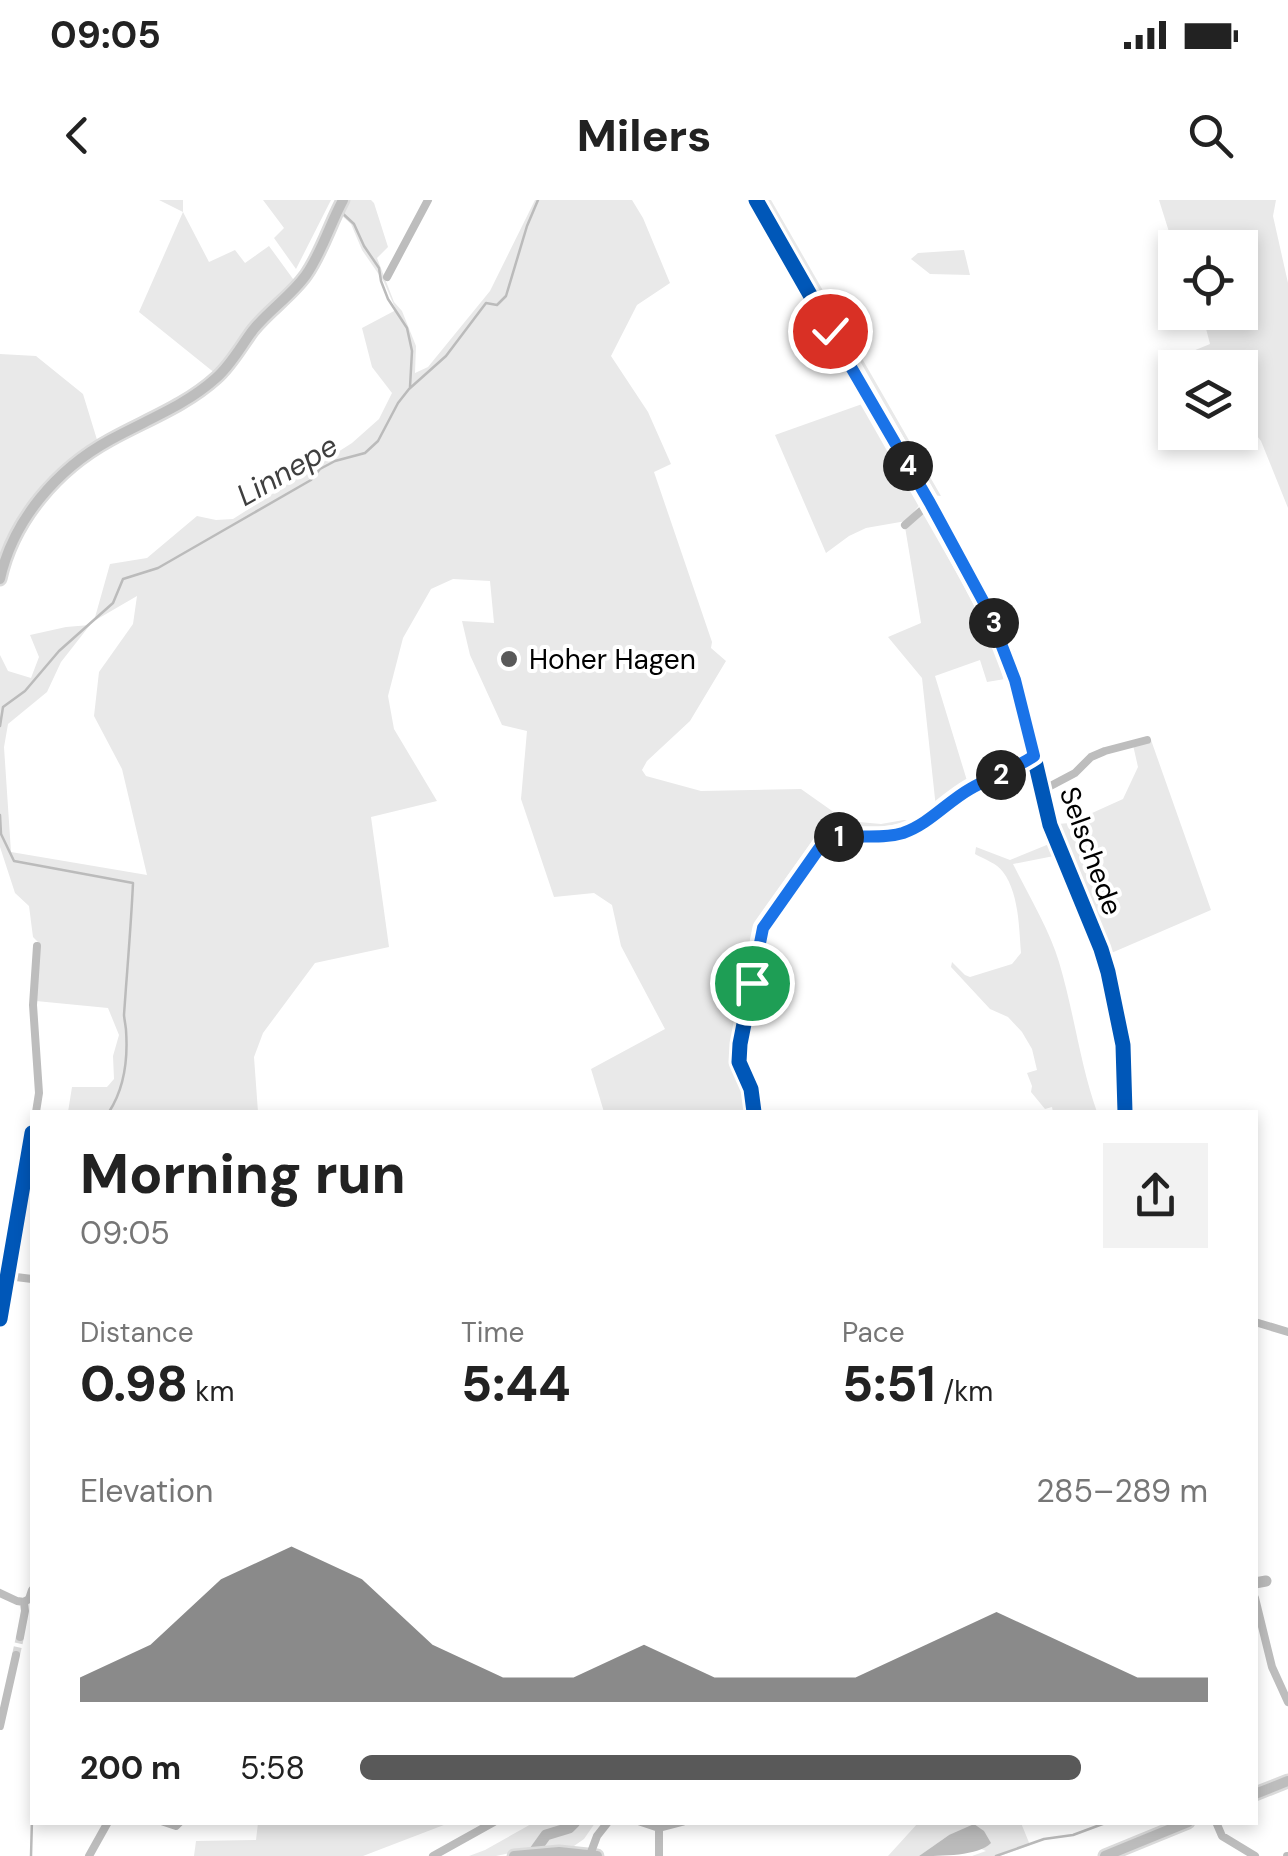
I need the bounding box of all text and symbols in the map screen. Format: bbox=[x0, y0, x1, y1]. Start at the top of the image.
text: 09:05 bbox=[50, 10, 161, 60]
text: Milers bbox=[577, 106, 711, 165]
icon: back bbox=[50, 108, 105, 163]
icon: search bbox=[1183, 108, 1238, 163]
map controls bbox=[1158, 230, 1258, 450]
button: locate bbox=[1158, 230, 1258, 330]
pin bbox=[788, 289, 873, 374]
icon: check bbox=[803, 304, 858, 359]
button: layers bbox=[1158, 350, 1258, 450]
water label: Linnepe bbox=[229, 426, 345, 514]
pin: 4 bbox=[883, 441, 933, 491]
text: 4 bbox=[899, 447, 917, 484]
pin: 3 bbox=[969, 598, 1019, 648]
text: 3 bbox=[986, 604, 1002, 641]
place label: Hoher Hagen bbox=[529, 641, 696, 678]
marker: Hoher Hagen bbox=[498, 648, 520, 670]
pin: 2 bbox=[976, 750, 1026, 800]
text: 2 bbox=[993, 756, 1009, 793]
street label: Selschede bbox=[1051, 782, 1131, 920]
pin: 1 bbox=[814, 812, 864, 862]
text: 1 bbox=[834, 818, 844, 855]
pin bbox=[710, 941, 795, 1026]
icon: arrive bbox=[725, 956, 780, 1011]
text: Morning run bbox=[80, 1138, 406, 1210]
button: share bbox=[1103, 1143, 1208, 1248]
text: 09:05 bbox=[80, 1212, 170, 1254]
text: Distance bbox=[80, 1314, 194, 1351]
text: Time bbox=[461, 1314, 524, 1351]
text: Pace bbox=[842, 1314, 905, 1351]
text: 0.98 bbox=[80, 1351, 188, 1417]
text: 5:44 bbox=[461, 1351, 571, 1417]
text: 5:51 bbox=[842, 1351, 936, 1417]
text: km bbox=[188, 1373, 234, 1410]
text: /km bbox=[936, 1373, 993, 1410]
text: Elevation bbox=[80, 1470, 213, 1512]
text: 285–289 m bbox=[1036, 1470, 1208, 1512]
text: 200 m bbox=[80, 1747, 181, 1789]
text: 5:58 bbox=[240, 1747, 305, 1789]

